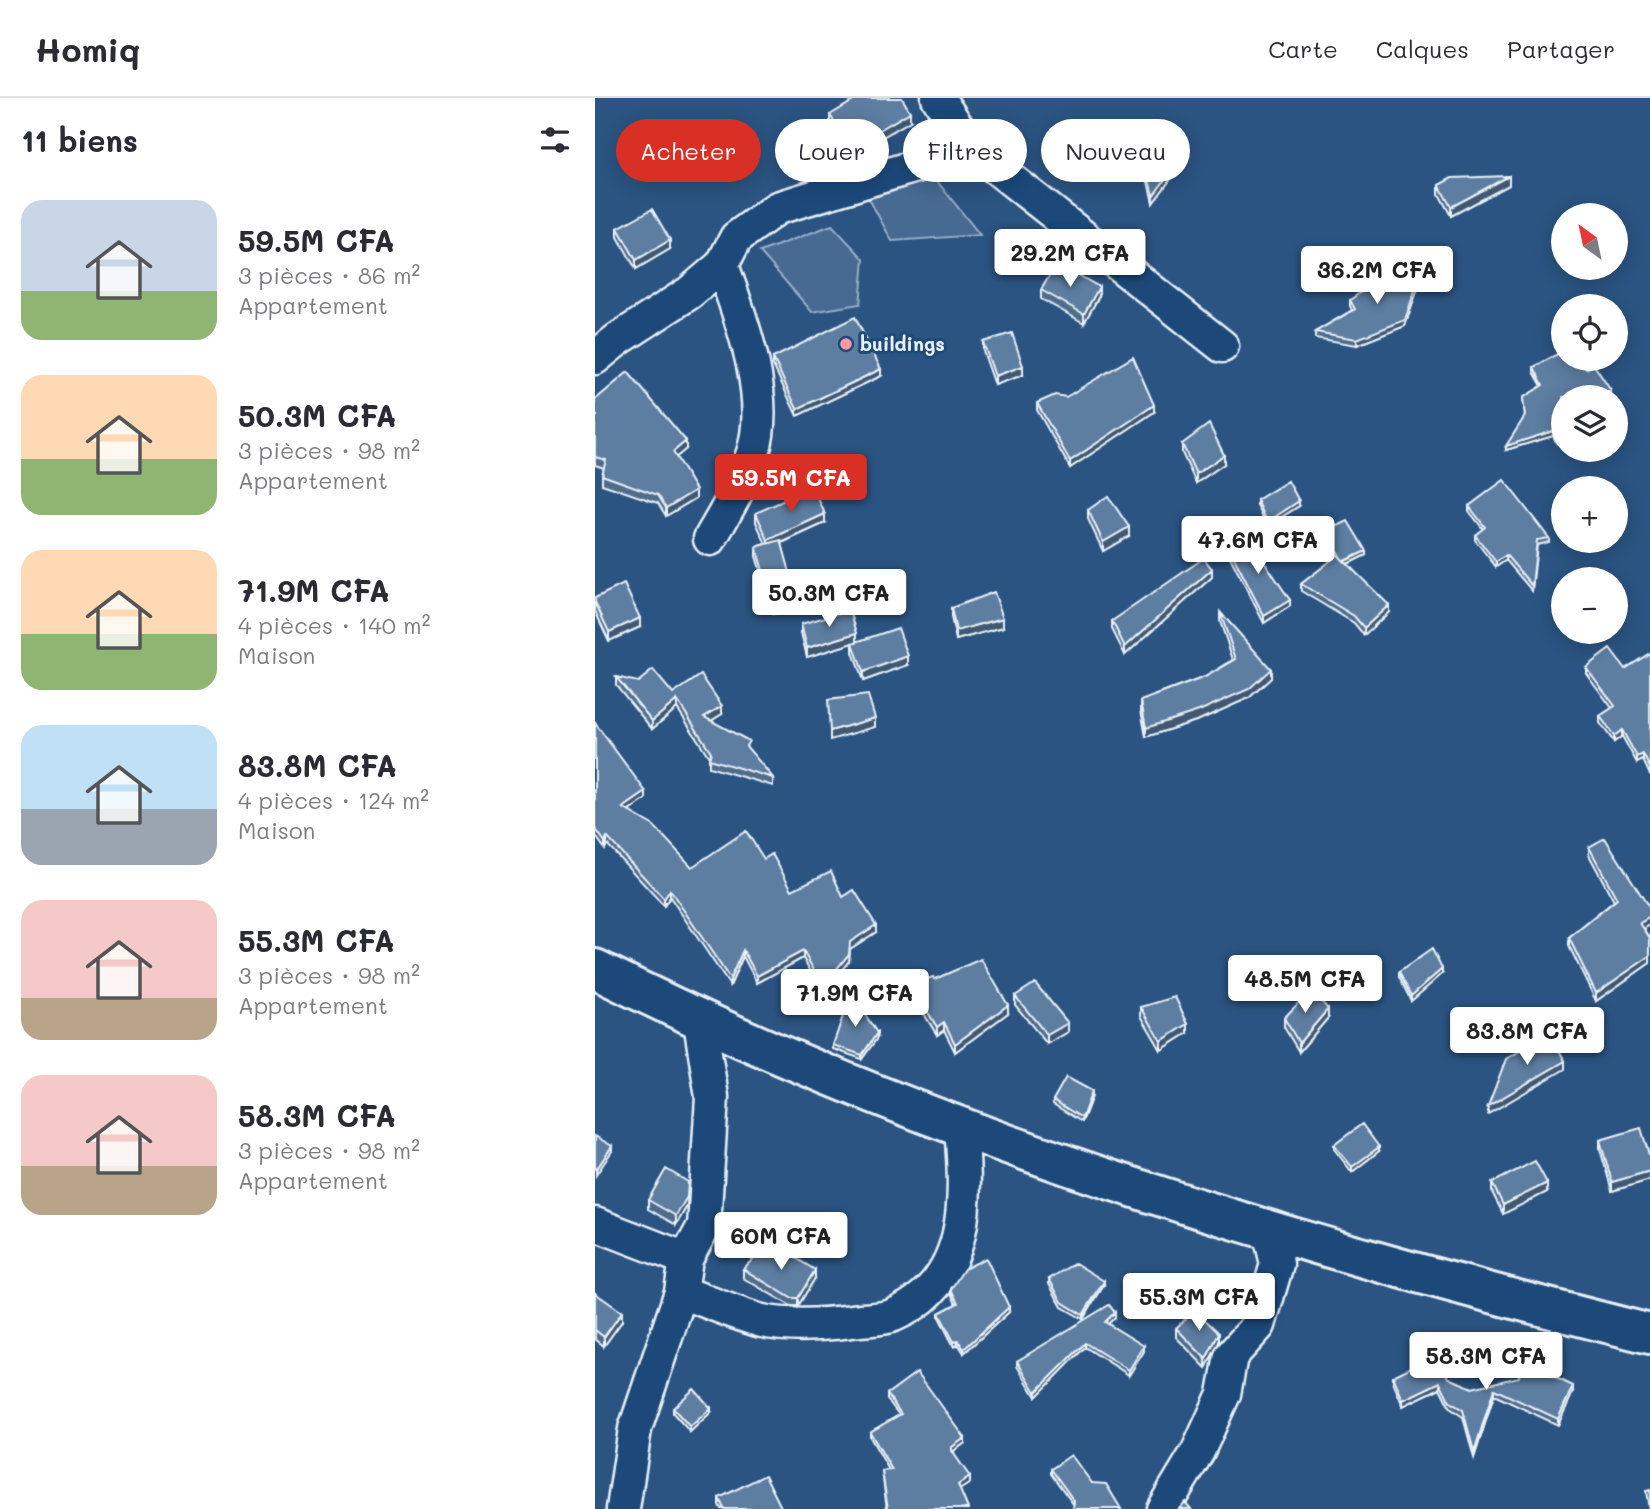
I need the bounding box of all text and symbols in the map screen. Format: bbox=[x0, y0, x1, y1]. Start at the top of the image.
text: Homiq bbox=[35, 27, 140, 70]
text: Carte bbox=[1268, 33, 1338, 64]
text: Calques bbox=[1376, 33, 1469, 64]
text: Partager bbox=[1507, 33, 1615, 64]
chip: Acheter bbox=[616, 119, 761, 182]
chip: Louer bbox=[775, 119, 889, 182]
chip: Filtres bbox=[903, 119, 1027, 182]
chip: Nouveau bbox=[1041, 119, 1190, 182]
text: 11 biens bbox=[21, 120, 138, 160]
icon: filters bbox=[536, 121, 574, 159]
north arrow bbox=[1551, 203, 1627, 280]
map controls bbox=[1551, 203, 1628, 644]
text: 59.5M CFA bbox=[238, 220, 395, 260]
icon: home bbox=[77, 228, 161, 312]
pin: 29.2M CFA bbox=[990, 230, 1150, 289]
text: 29.2M CFA bbox=[1010, 237, 1130, 267]
pin: 36.2M CFA bbox=[1297, 246, 1457, 306]
text: 36.2M CFA bbox=[1317, 254, 1437, 284]
text: 3 pièces · 86 m² bbox=[238, 260, 420, 290]
text: Appartement bbox=[238, 290, 388, 320]
button: locate bbox=[1551, 294, 1628, 371]
place label: buildings bbox=[860, 331, 945, 356]
marker: buildings bbox=[838, 336, 854, 352]
button: layers bbox=[1551, 385, 1628, 462]
text: 50.3M CFA bbox=[238, 395, 397, 435]
icon: home bbox=[77, 403, 161, 487]
text: 3 pièces · 98 m² bbox=[238, 435, 420, 465]
pin: 59.5M CFA bbox=[711, 454, 871, 514]
text: 59.5M CFA bbox=[731, 462, 851, 492]
text: Appartement bbox=[238, 465, 388, 495]
button: + bbox=[1551, 476, 1628, 553]
pin: 47.6M CFA bbox=[1178, 517, 1338, 576]
text: 47.6M CFA bbox=[1198, 524, 1318, 554]
button: − bbox=[1551, 567, 1628, 644]
text: 71.9M CFA bbox=[238, 570, 390, 610]
pin: 50.3M CFA bbox=[749, 570, 909, 629]
text: 50.3M CFA bbox=[768, 577, 890, 607]
icon: home bbox=[77, 578, 161, 662]
text: 4 pièces · 140 m² bbox=[238, 610, 430, 640]
text: Maison bbox=[238, 640, 315, 670]
text: 83.8M CFA bbox=[238, 745, 397, 785]
icon: home bbox=[77, 753, 161, 837]
text: 4 pièces · 124 m² bbox=[238, 785, 429, 815]
text: Maison bbox=[238, 815, 315, 845]
text: 55.3M CFA bbox=[238, 920, 395, 960]
icon: home bbox=[77, 928, 161, 1012]
pin: 48.5M CFA bbox=[1225, 956, 1385, 1015]
text: 3 pièces · 98 m² bbox=[238, 960, 420, 990]
text: 48.5M CFA bbox=[1244, 963, 1366, 993]
pin: 71.9M CFA bbox=[775, 970, 935, 1029]
text: 71.9M CFA bbox=[797, 977, 913, 1007]
text: Appartement bbox=[238, 990, 388, 1020]
pin: 83.8M CFA bbox=[1447, 1007, 1607, 1067]
text: 83.8M CFA bbox=[1466, 1015, 1588, 1045]
text: 58.3M CFA bbox=[238, 1095, 396, 1135]
icon: home bbox=[77, 1103, 161, 1187]
text: 3 pièces · 98 m² bbox=[238, 1135, 420, 1165]
text: Appartement bbox=[238, 1165, 388, 1195]
pin: 60M CFA bbox=[716, 1212, 846, 1272]
text: 60M CFA bbox=[730, 1220, 832, 1250]
pin: 55.3M CFA bbox=[1119, 1274, 1279, 1333]
text: 55.3M CFA bbox=[1139, 1281, 1259, 1311]
pin: 58.3M CFA bbox=[1406, 1332, 1566, 1392]
text: 58.3M CFA bbox=[1425, 1340, 1547, 1370]

